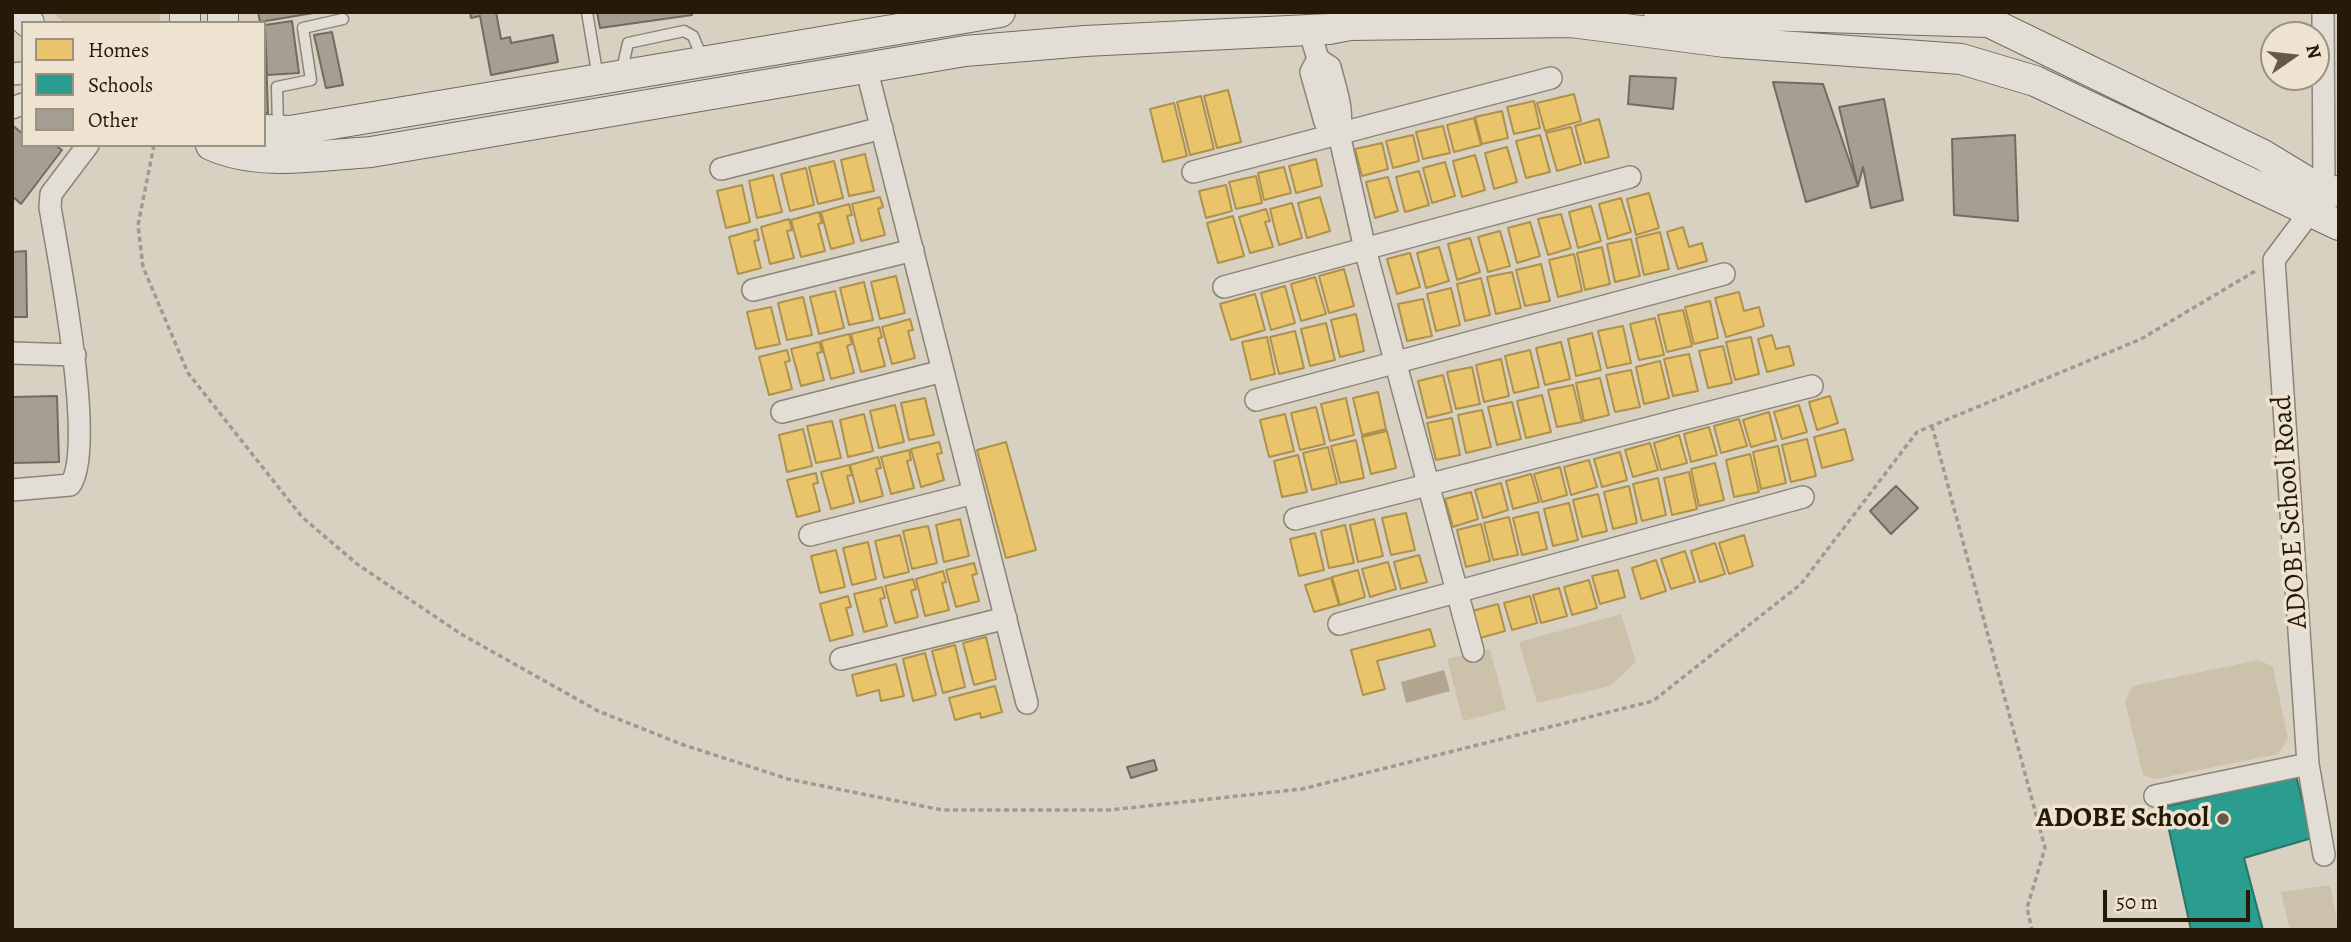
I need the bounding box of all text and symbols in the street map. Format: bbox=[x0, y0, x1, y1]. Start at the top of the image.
legend bbox=[21, 21, 266, 147]
north arrow bbox=[2260, 21, 2330, 91]
text: Homes bbox=[88, 36, 149, 64]
text: N bbox=[2299, 42, 2328, 61]
text: Schools bbox=[88, 71, 153, 99]
text: Other bbox=[88, 106, 138, 134]
street label: ADOBE School Road bbox=[2266, 394, 2316, 630]
place label: ADOBE School bbox=[2036, 802, 2209, 836]
marker: ADOBE School bbox=[2215, 811, 2231, 827]
scale bar bbox=[2106, 876, 2253, 920]
text: 50 m bbox=[2116, 888, 2158, 916]

